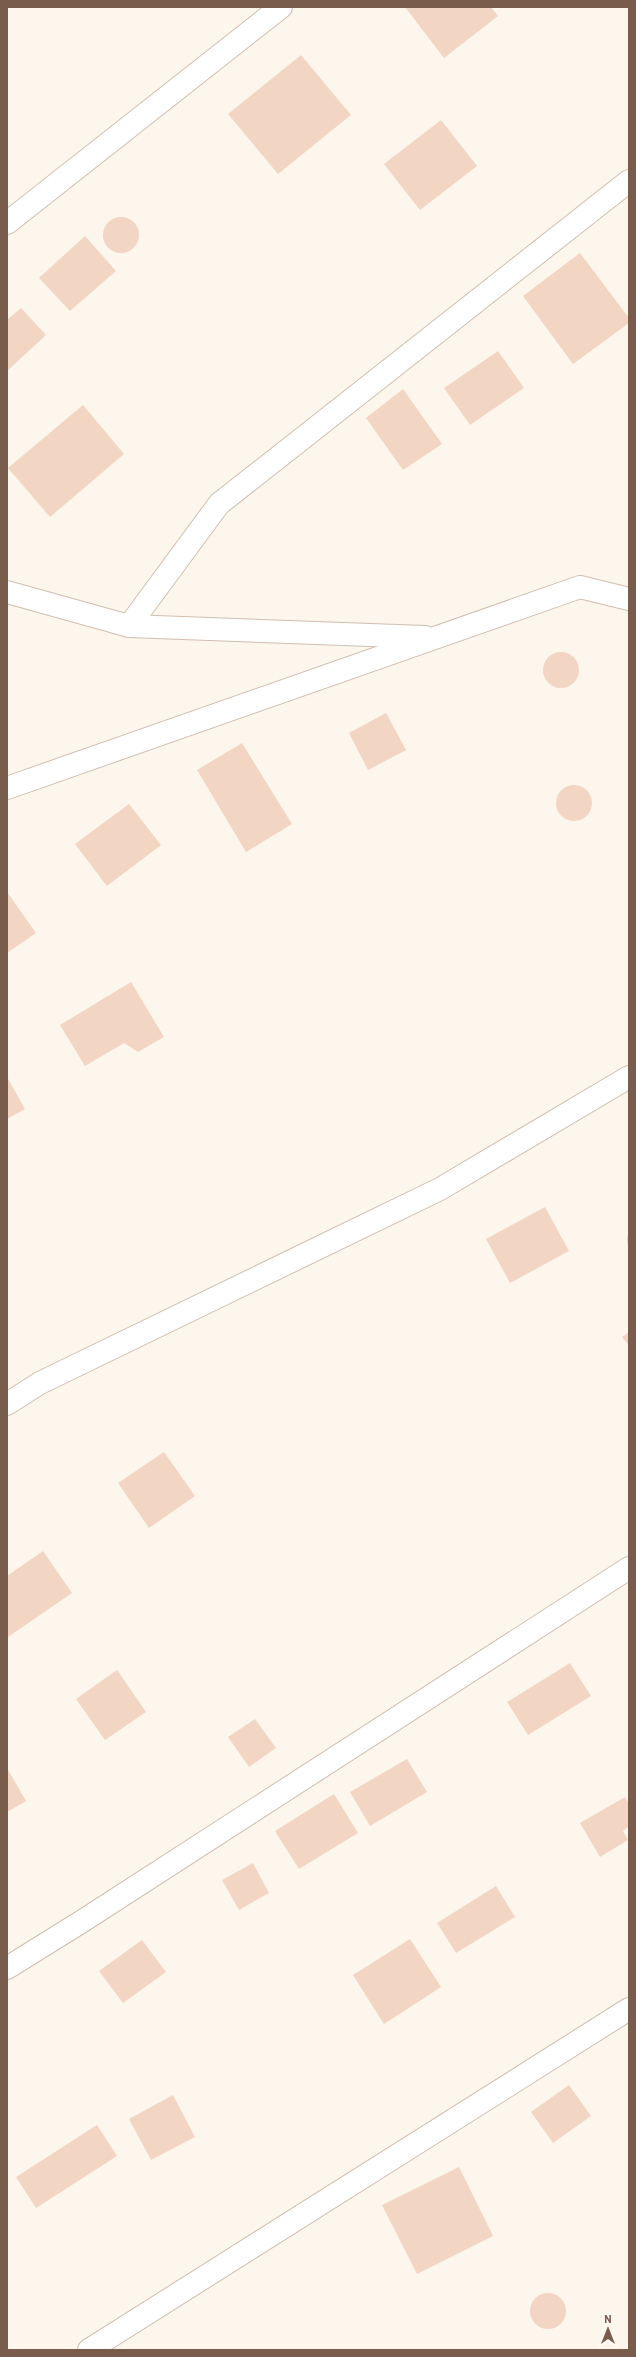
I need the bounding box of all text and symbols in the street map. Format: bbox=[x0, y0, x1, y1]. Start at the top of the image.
north arrow bbox=[588, 2309, 628, 2349]
text: N bbox=[604, 2312, 612, 2325]

